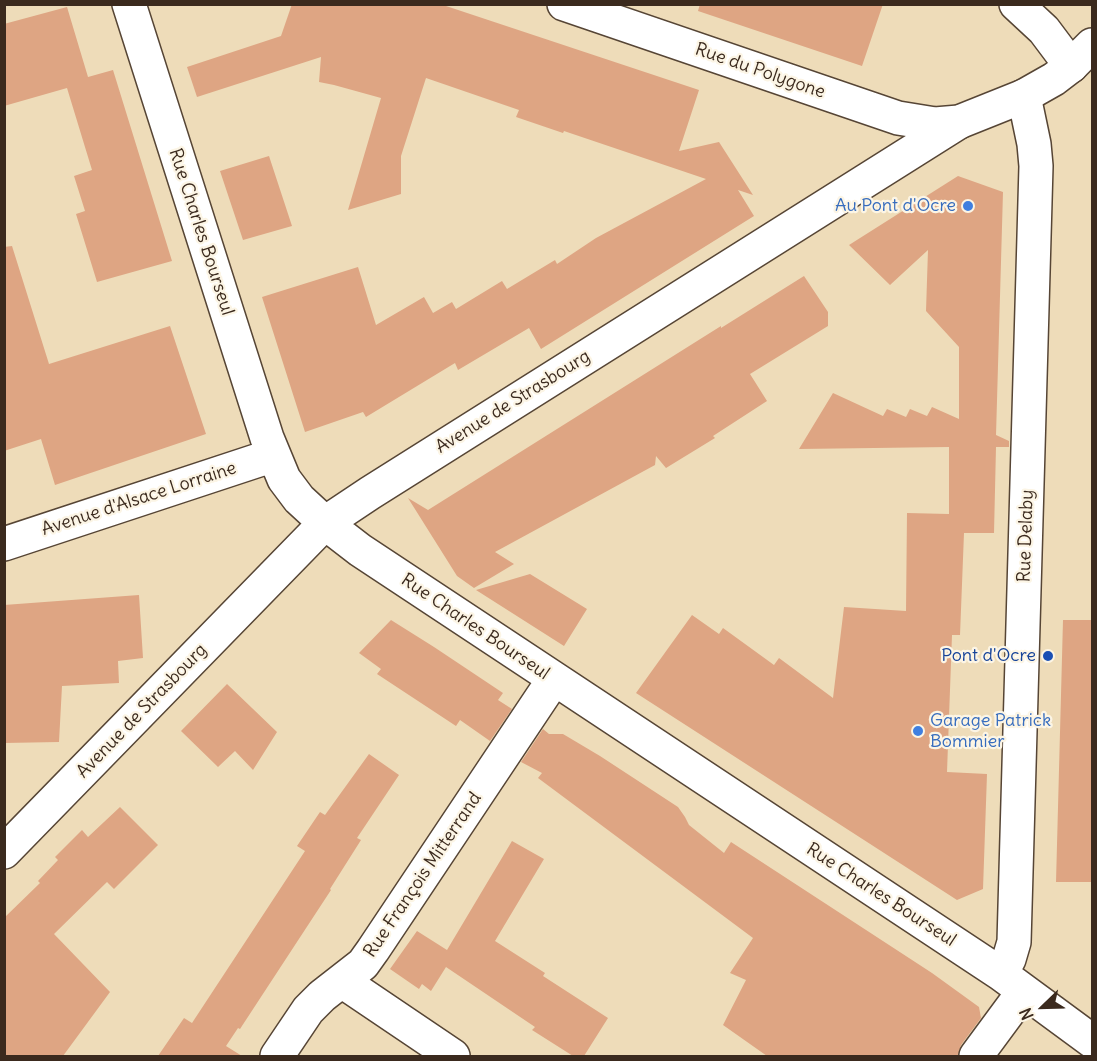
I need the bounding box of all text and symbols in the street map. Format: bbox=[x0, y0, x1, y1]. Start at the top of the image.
street label: Rue du Polygone bbox=[692, 39, 828, 103]
street label: Rue Charles Bourseul bbox=[164, 146, 238, 318]
place label: Au Pont d'Ocre bbox=[835, 195, 956, 217]
marker: Au Pont d'Ocre bbox=[961, 199, 975, 213]
street label: Avenue de Strasbourg bbox=[432, 346, 594, 458]
street label: Avenue d'Alsace Lorraine bbox=[39, 457, 239, 541]
street label: Rue Delaby bbox=[1014, 489, 1038, 583]
street label: Rue Charles Bourseul bbox=[397, 569, 553, 685]
street label: Avenue de Strasbourg bbox=[72, 639, 212, 783]
place label: Pont d'Ocre bbox=[941, 645, 1036, 667]
marker: Pont d'Ocre bbox=[1041, 649, 1055, 663]
place label: Garage Patrick Bommier bbox=[930, 710, 1051, 752]
marker: Garage Patrick Bommier bbox=[911, 724, 925, 738]
street label: Rue François Mitterrand bbox=[360, 788, 486, 962]
street label: Rue Charles Bourseul bbox=[802, 839, 960, 951]
north arrow bbox=[1013, 977, 1073, 1037]
text: N bbox=[1015, 1005, 1038, 1023]

